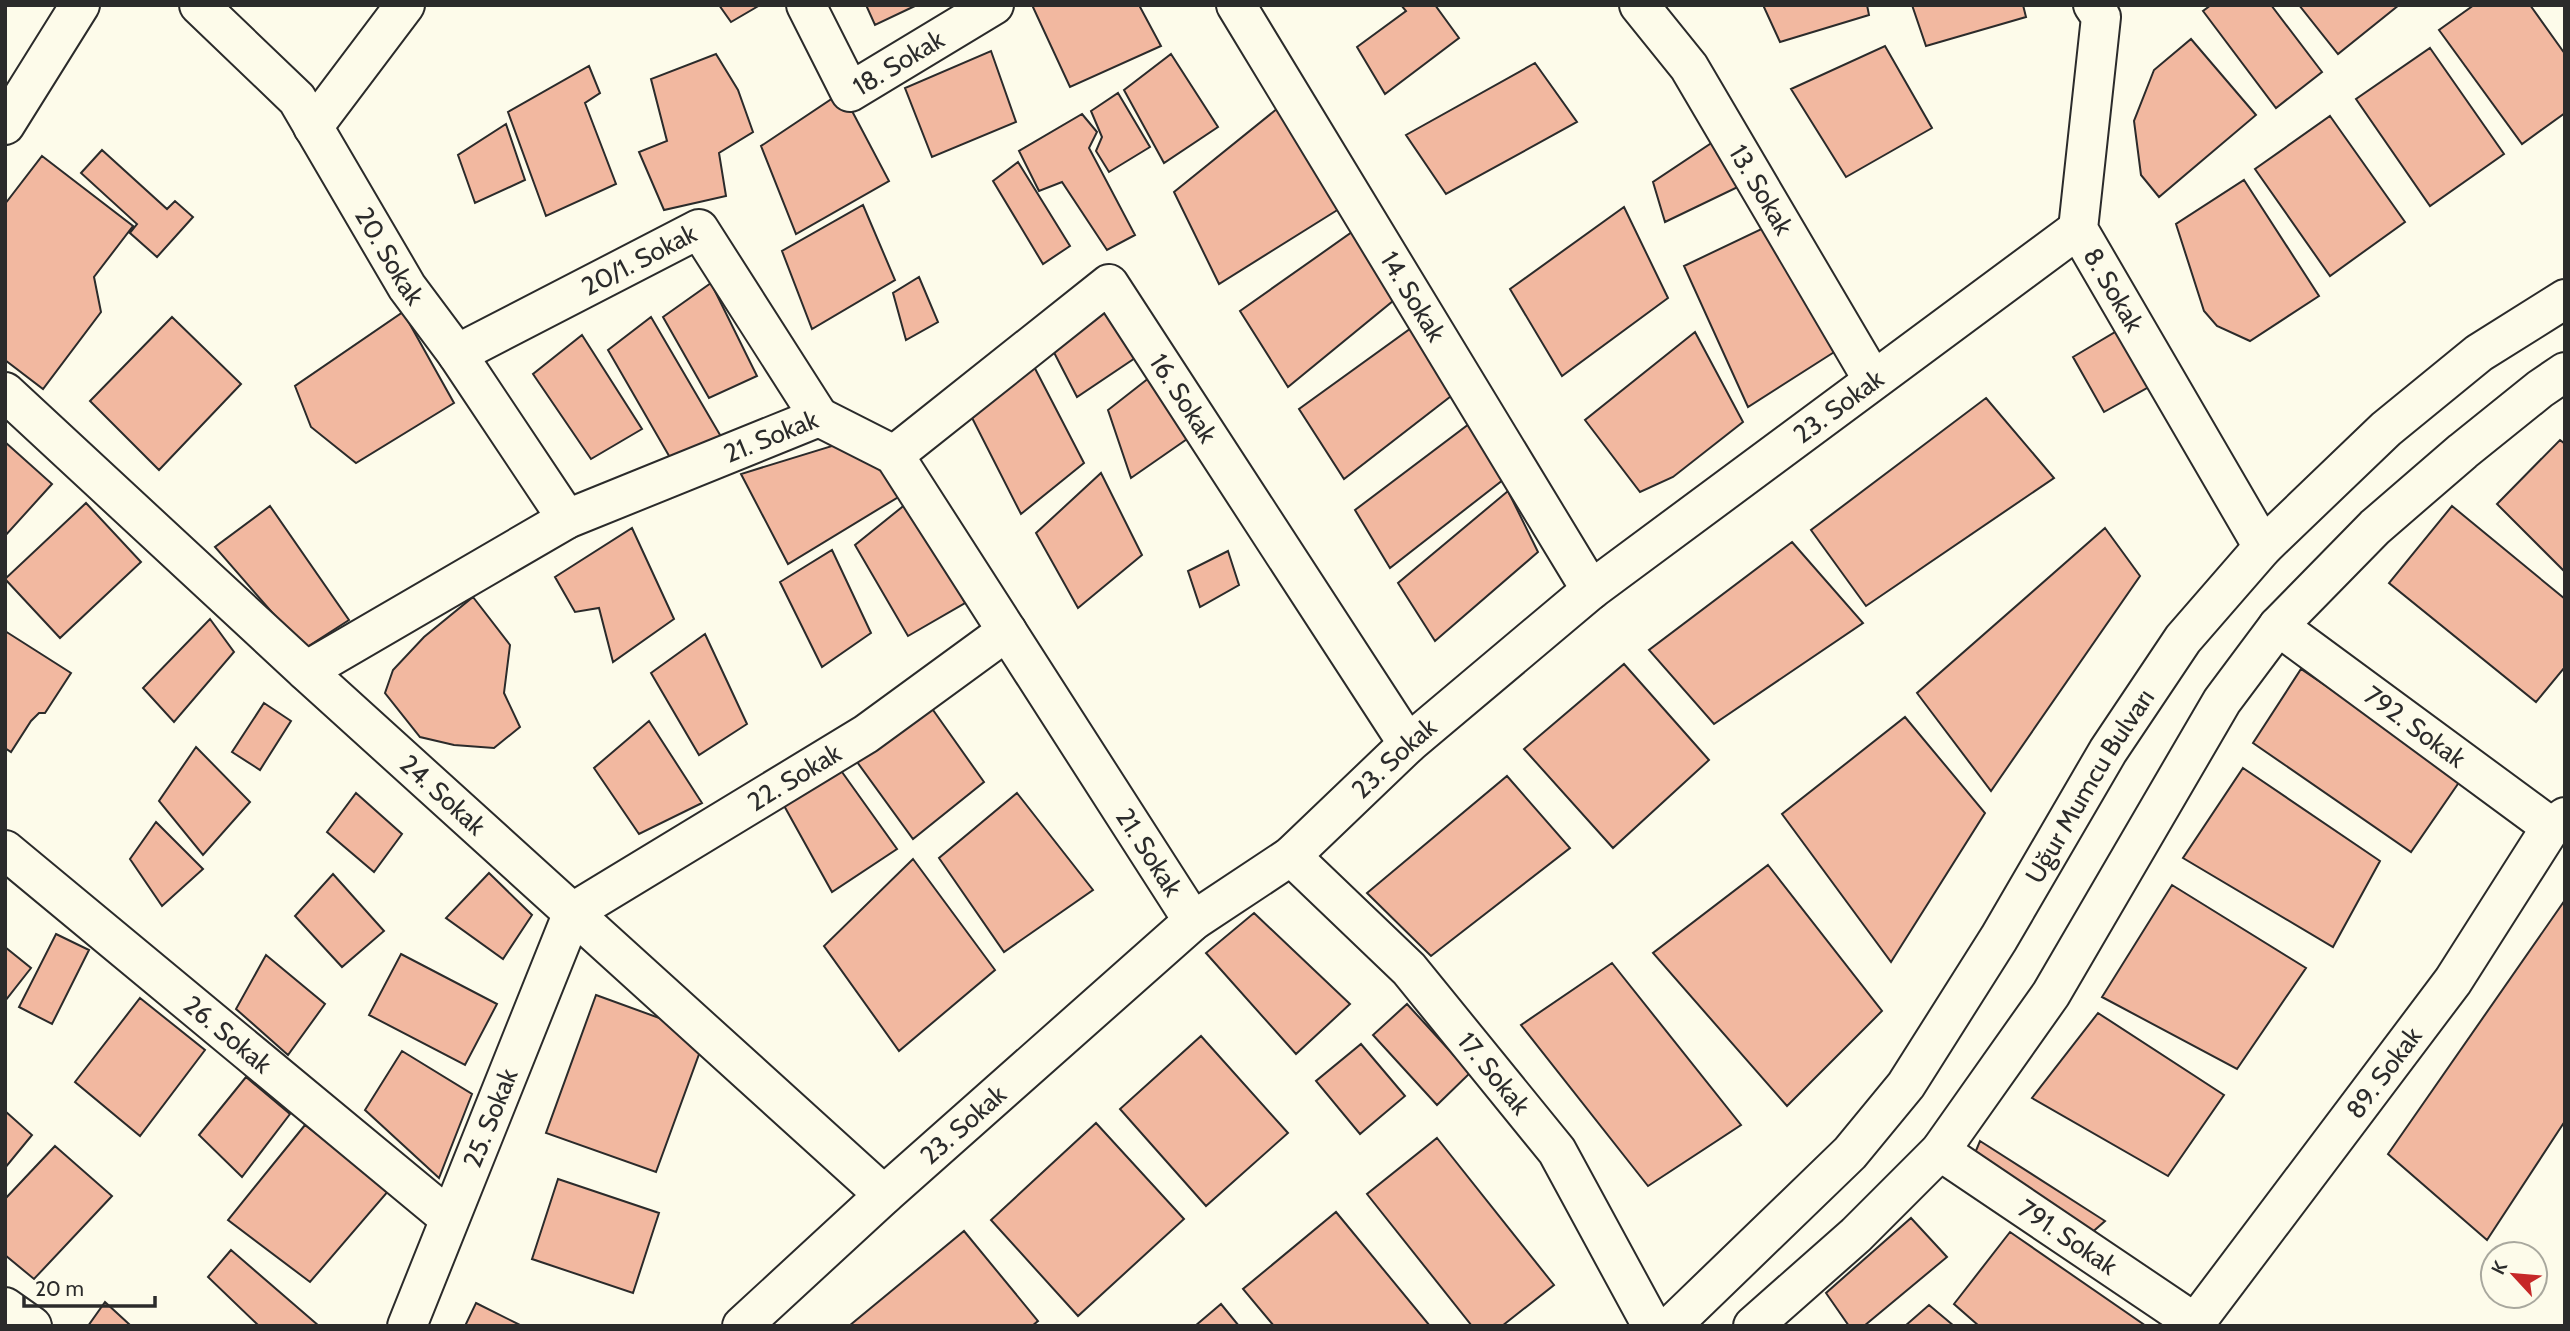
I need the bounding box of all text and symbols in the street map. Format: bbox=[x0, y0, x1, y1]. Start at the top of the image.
street label: 18. Sokak bbox=[847, 23, 950, 103]
street label: 13. Sokak bbox=[1722, 139, 1800, 241]
street label: 20. Sokak bbox=[348, 202, 431, 311]
street label: 20/1. Sokak bbox=[576, 217, 702, 303]
street label: 8. Sokak bbox=[2076, 242, 2151, 338]
street label: 14. Sokak bbox=[1373, 246, 1453, 348]
street label: 16. Sokak bbox=[1143, 348, 1224, 449]
street label: 23. Sokak bbox=[1787, 362, 1890, 450]
street label: 21. Sokak bbox=[719, 403, 823, 470]
street label: 792. Sokak bbox=[2358, 679, 2472, 775]
street label: Uğur Mumcu Bulvarı bbox=[2018, 683, 2161, 889]
street label: 23. Sokak bbox=[1345, 711, 1443, 805]
street label: 22. Sokak bbox=[742, 737, 847, 818]
street label: 24. Sokak bbox=[393, 748, 493, 842]
street label: 21. Sokak bbox=[1109, 802, 1189, 903]
street label: 26. Sokak bbox=[177, 989, 278, 1080]
street label: 89. Sokak bbox=[2339, 1020, 2429, 1125]
street label: 17. Sokak bbox=[1451, 1026, 1537, 1121]
street label: 25. Sokak bbox=[456, 1063, 525, 1172]
street label: 23. Sokak bbox=[914, 1078, 1013, 1171]
street label: 791. Sokak bbox=[2012, 1192, 2124, 1282]
north arrow bbox=[2479, 1240, 2549, 1310]
text: K bbox=[2486, 1257, 2512, 1278]
scale bar bbox=[24, 1264, 156, 1308]
text: 20 m bbox=[35, 1276, 84, 1301]

